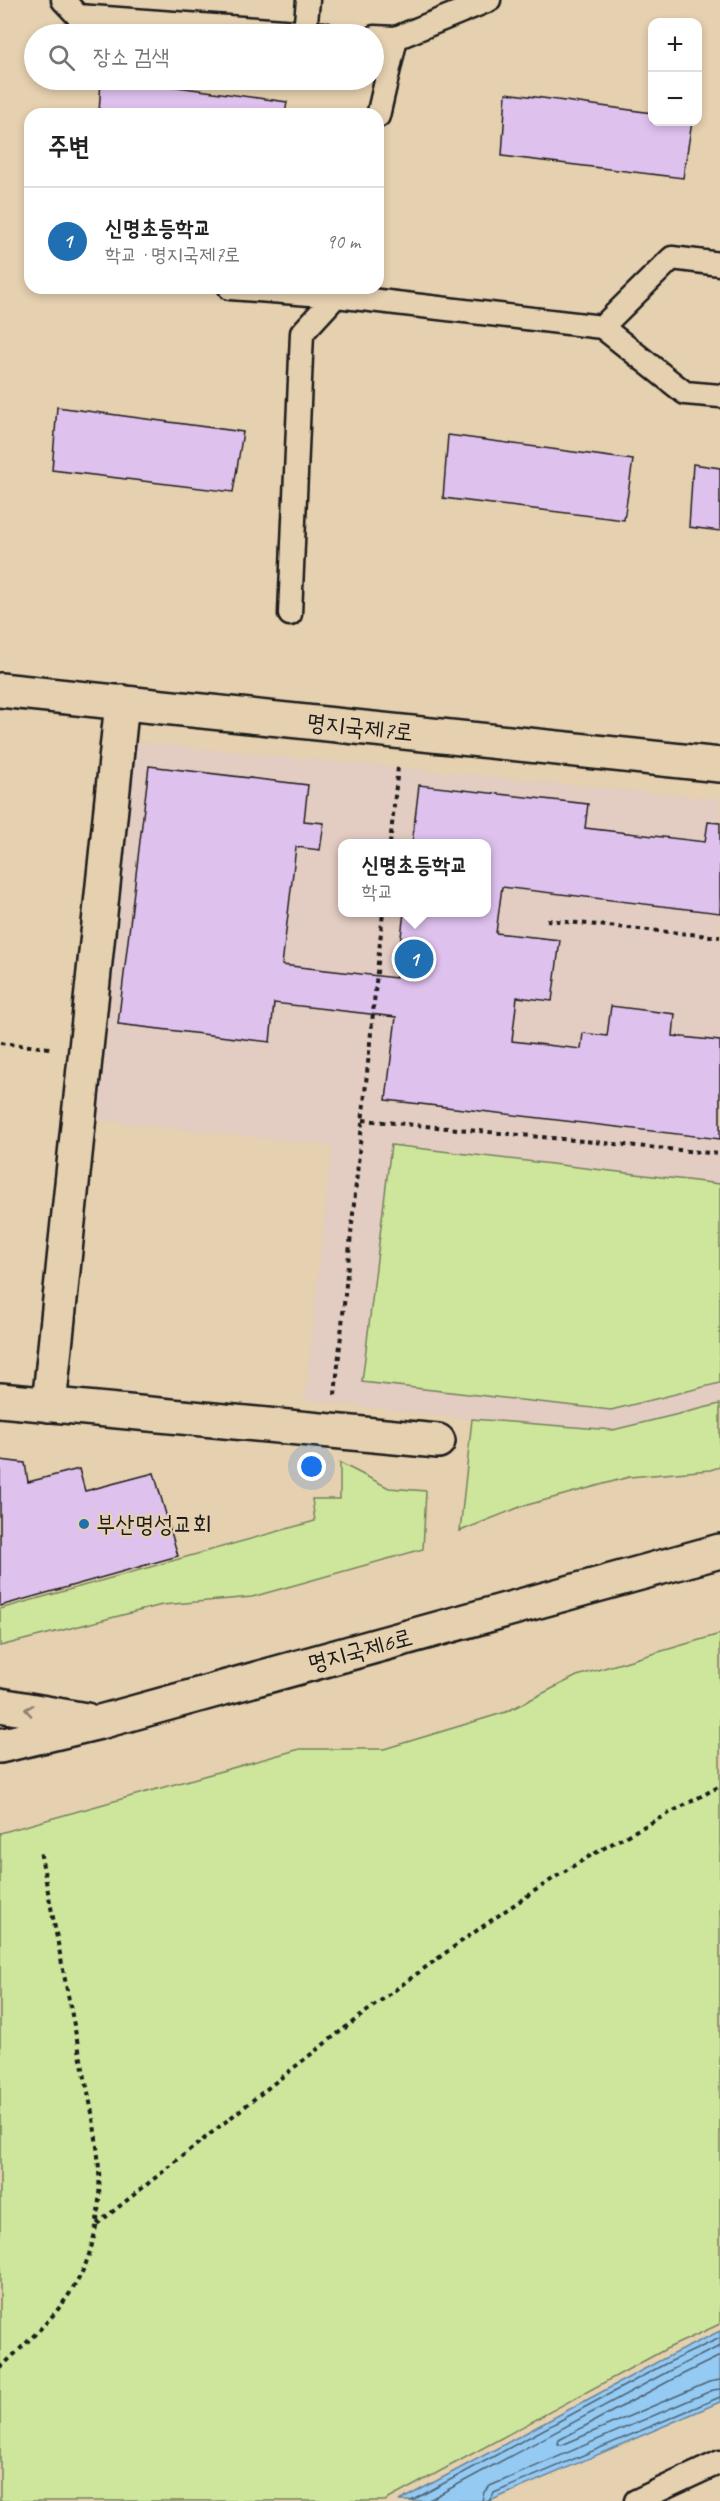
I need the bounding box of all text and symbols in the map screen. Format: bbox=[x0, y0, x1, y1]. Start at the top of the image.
map controls bbox=[648, 18, 702, 126]
button: + bbox=[648, 18, 702, 72]
search box bbox=[24, 24, 384, 90]
icon: search bbox=[45, 41, 78, 74]
text: 장소 검색 bbox=[93, 43, 169, 71]
button: − bbox=[648, 72, 702, 126]
text: 주변 bbox=[48, 130, 90, 163]
text: 신명초등학교 bbox=[105, 214, 211, 242]
text: 1 bbox=[63, 229, 72, 254]
text: 90 m bbox=[326, 229, 360, 254]
text: 학교 · 명지국제7로 bbox=[105, 242, 240, 267]
street label: 명지국제7로 bbox=[305, 706, 415, 748]
popup bbox=[338, 839, 491, 917]
text: 신명초등학교 bbox=[361, 851, 468, 879]
text: 학교 bbox=[361, 879, 394, 904]
pin: 1 bbox=[394, 936, 434, 982]
your location bbox=[297, 1452, 326, 1481]
place label: 부산명성교회 bbox=[96, 1509, 212, 1539]
marker: 부산명성교회 bbox=[77, 1517, 91, 1531]
street label: 명지국제6로 bbox=[304, 1622, 416, 1678]
one-way arrow bbox=[25, 1704, 35, 1717]

